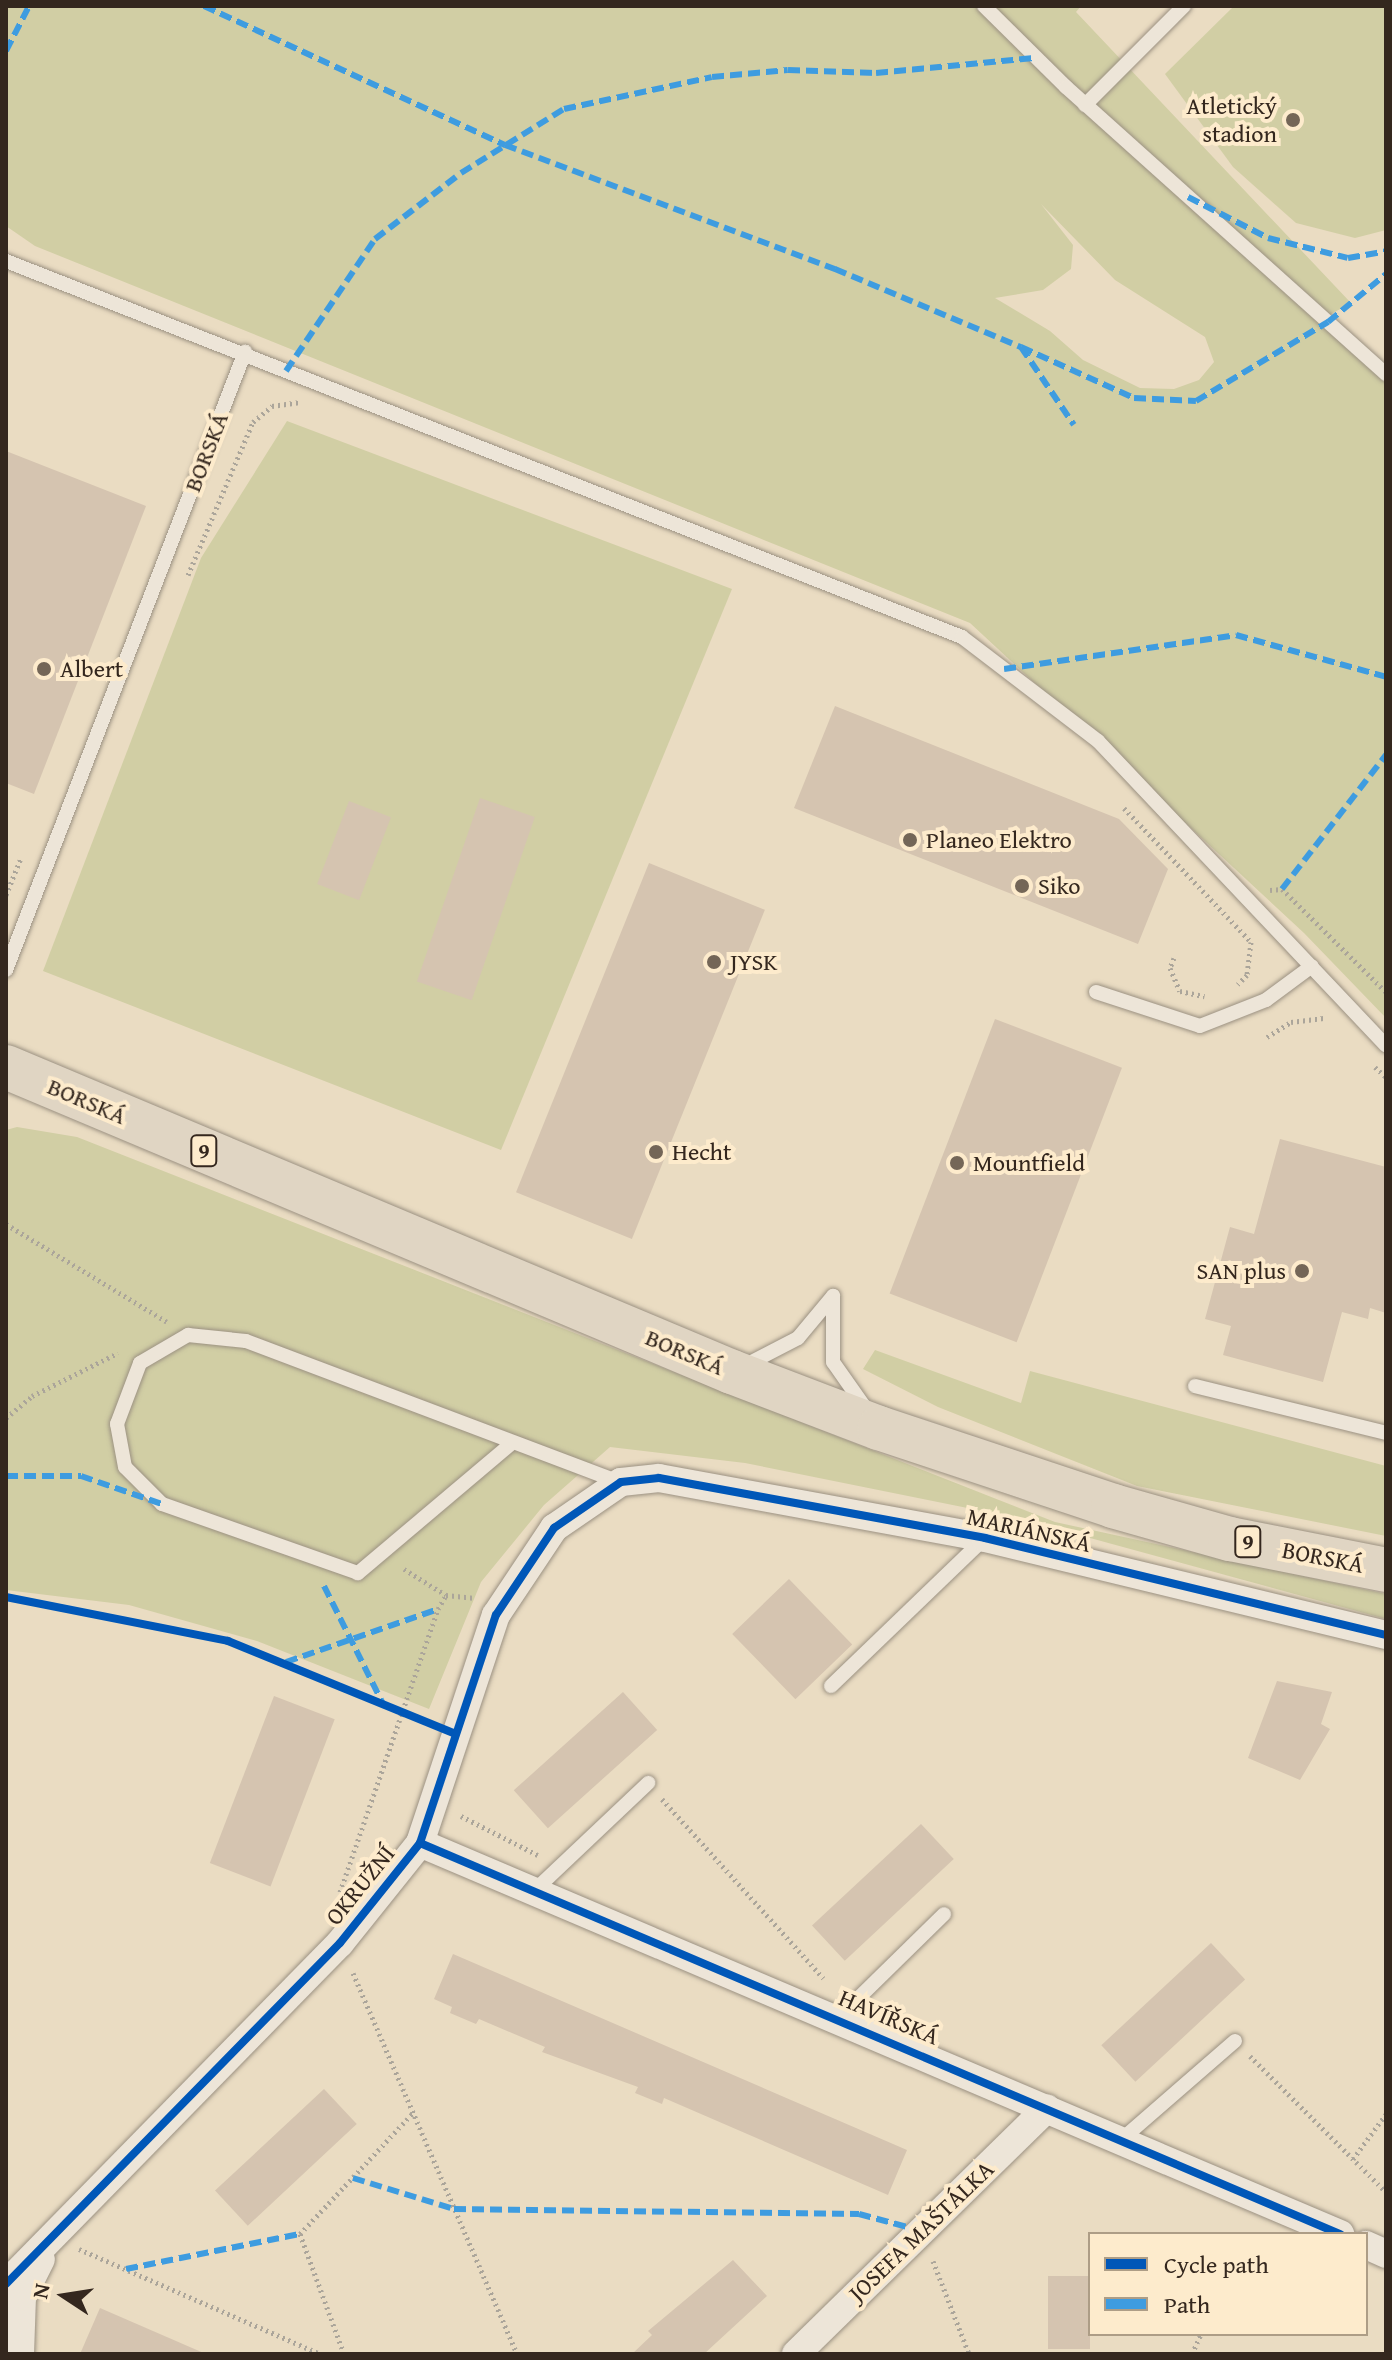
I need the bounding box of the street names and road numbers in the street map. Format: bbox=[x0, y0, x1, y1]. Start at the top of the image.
street label: BORSKÁ bbox=[178, 408, 234, 496]
street label: BORSKÁ bbox=[43, 1072, 131, 1130]
road number: 9 bbox=[190, 1133, 218, 1169]
street label: BORSKÁ bbox=[641, 1323, 729, 1381]
street label: MARIÁNSKÁ bbox=[964, 1502, 1094, 1558]
road number: 9 bbox=[1234, 1524, 1262, 1560]
street label: BORSKÁ bbox=[1280, 1535, 1366, 1579]
street label: OKRUŽNÍ bbox=[319, 1839, 401, 1931]
street label: HAVÍŘSKÁ bbox=[835, 1983, 943, 2051]
street label: JOSEFA MAŠTÁLKA bbox=[843, 2155, 999, 2307]

